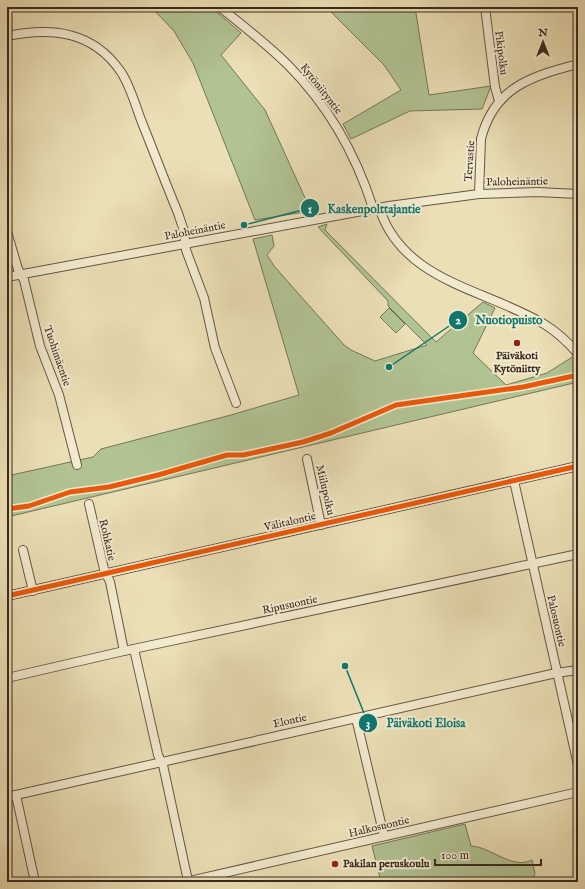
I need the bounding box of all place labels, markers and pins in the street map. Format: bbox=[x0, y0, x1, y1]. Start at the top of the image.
callout: Kaskenpolttajantie bbox=[300, 196, 429, 220]
callout: Nuotiopuisto bbox=[448, 308, 551, 332]
marker: Päiväkoti Kytöniitty bbox=[512, 338, 522, 348]
place label: Päiväkoti Kytöniitty bbox=[494, 349, 541, 376]
callout: Päiväkoti Eloisa bbox=[358, 711, 474, 735]
place label: Pakilan peruskoulu bbox=[343, 857, 430, 871]
marker: Pakilan peruskoulu bbox=[330, 859, 340, 869]

